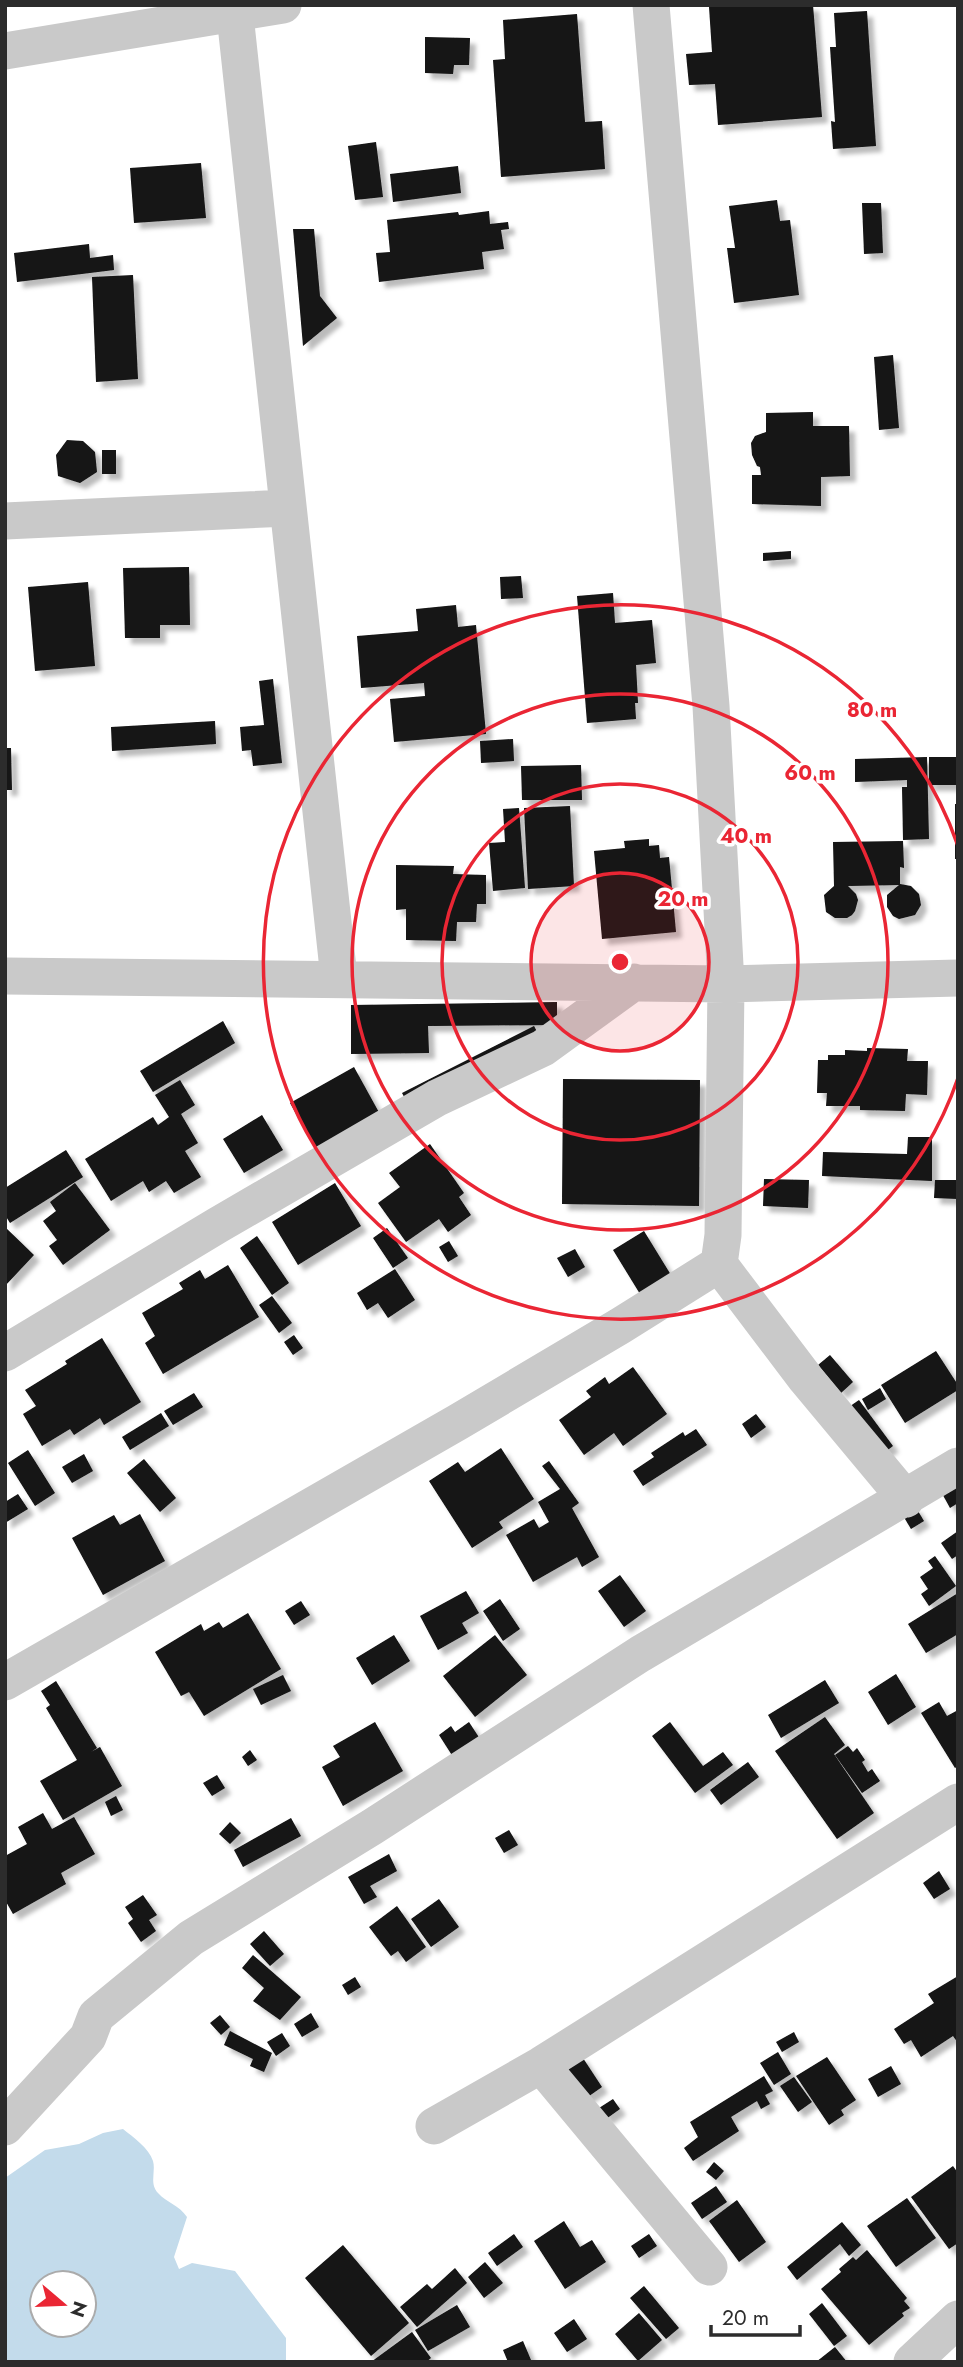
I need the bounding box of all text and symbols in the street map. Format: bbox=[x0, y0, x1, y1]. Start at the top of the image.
text: 80 m bbox=[847, 695, 897, 725]
text: 60 m bbox=[784, 758, 836, 788]
text: 40 m bbox=[720, 821, 772, 851]
text: 20 m bbox=[657, 884, 709, 914]
centre of rings bbox=[608, 950, 632, 974]
north arrow bbox=[28, 2269, 98, 2339]
scale bar bbox=[711, 2294, 800, 2338]
text: N bbox=[63, 2298, 94, 2321]
text: 20 m bbox=[722, 2303, 769, 2333]

